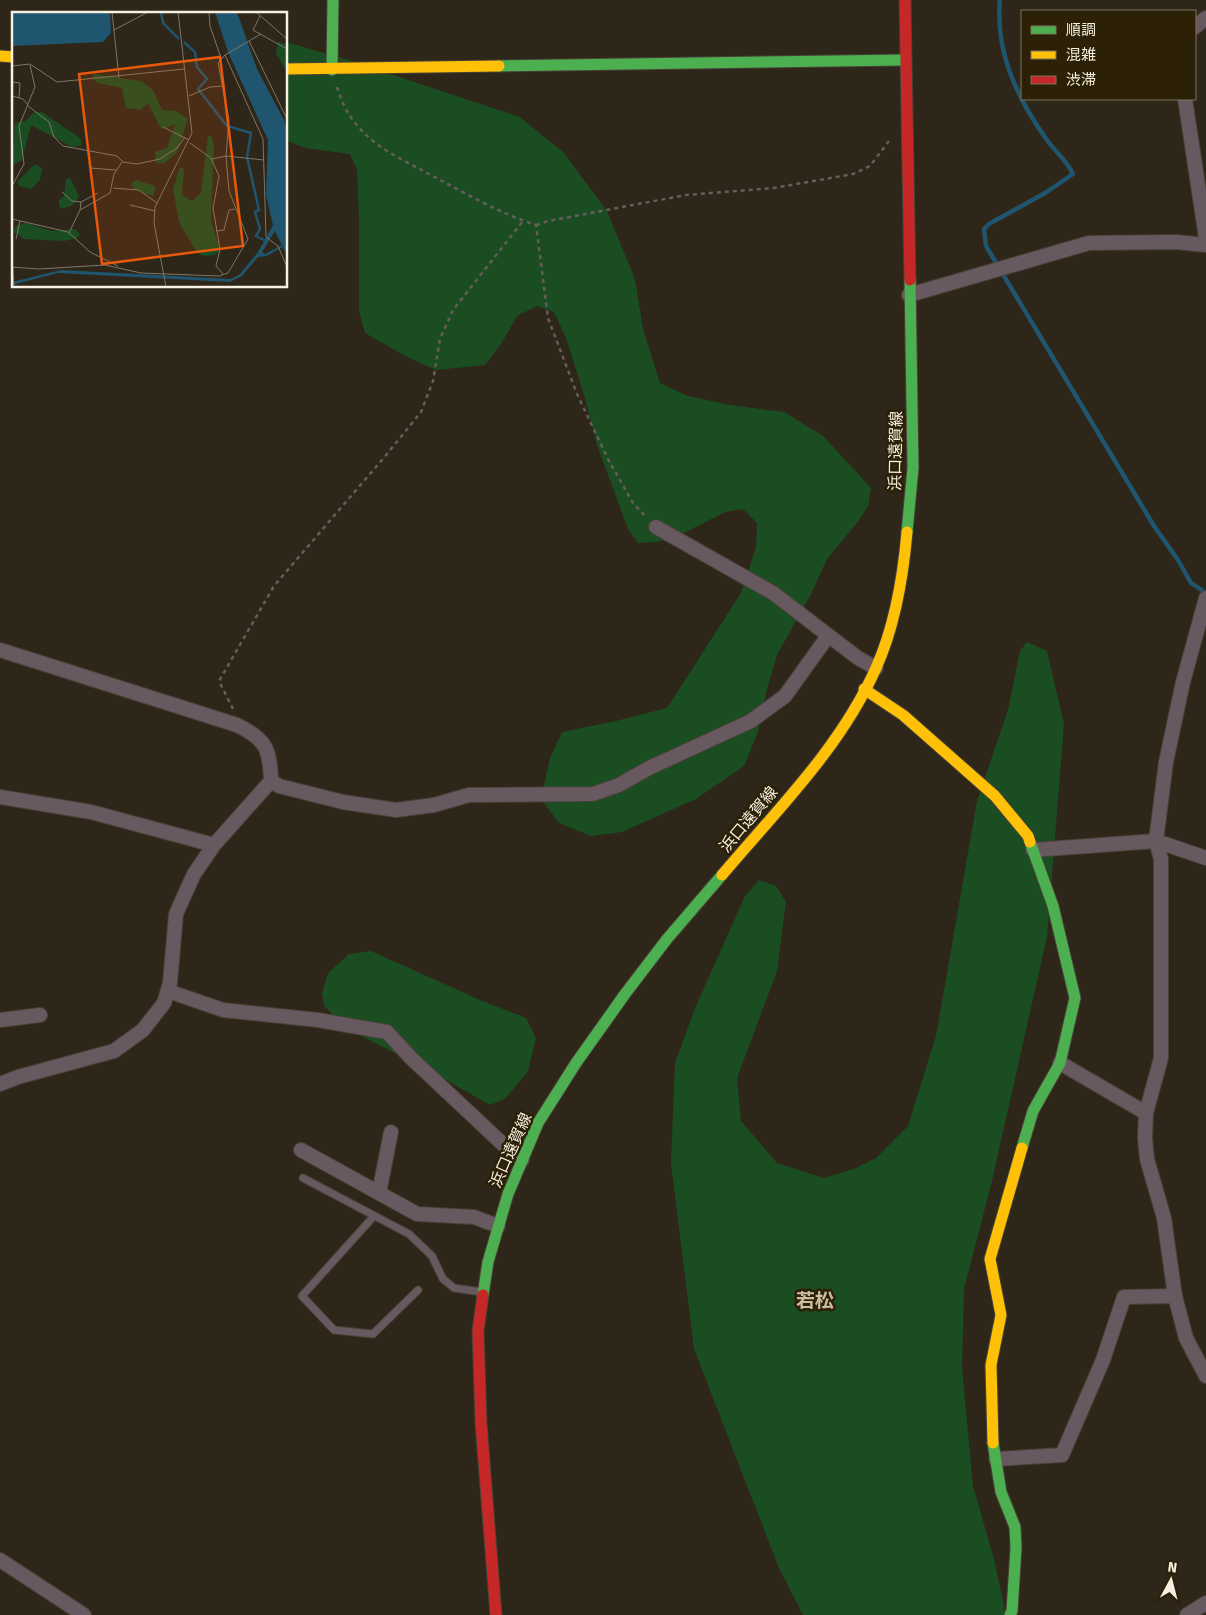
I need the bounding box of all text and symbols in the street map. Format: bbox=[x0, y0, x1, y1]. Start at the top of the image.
legend bbox=[1021, 10, 1196, 100]
inset map bbox=[12, 12, 288, 288]
text: 順調 bbox=[1066, 21, 1096, 39]
text: 混雑 bbox=[1066, 46, 1096, 64]
text: 渋滞 bbox=[1066, 71, 1096, 89]
street label: 浜口遠賀線 bbox=[885, 411, 906, 491]
street label: 浜口遠賀線 bbox=[715, 783, 781, 856]
street label: 浜口遠賀線 bbox=[486, 1110, 535, 1191]
district label: 若松 bbox=[796, 1289, 834, 1312]
north arrow bbox=[1146, 1555, 1196, 1605]
text: N bbox=[1167, 1559, 1178, 1577]

